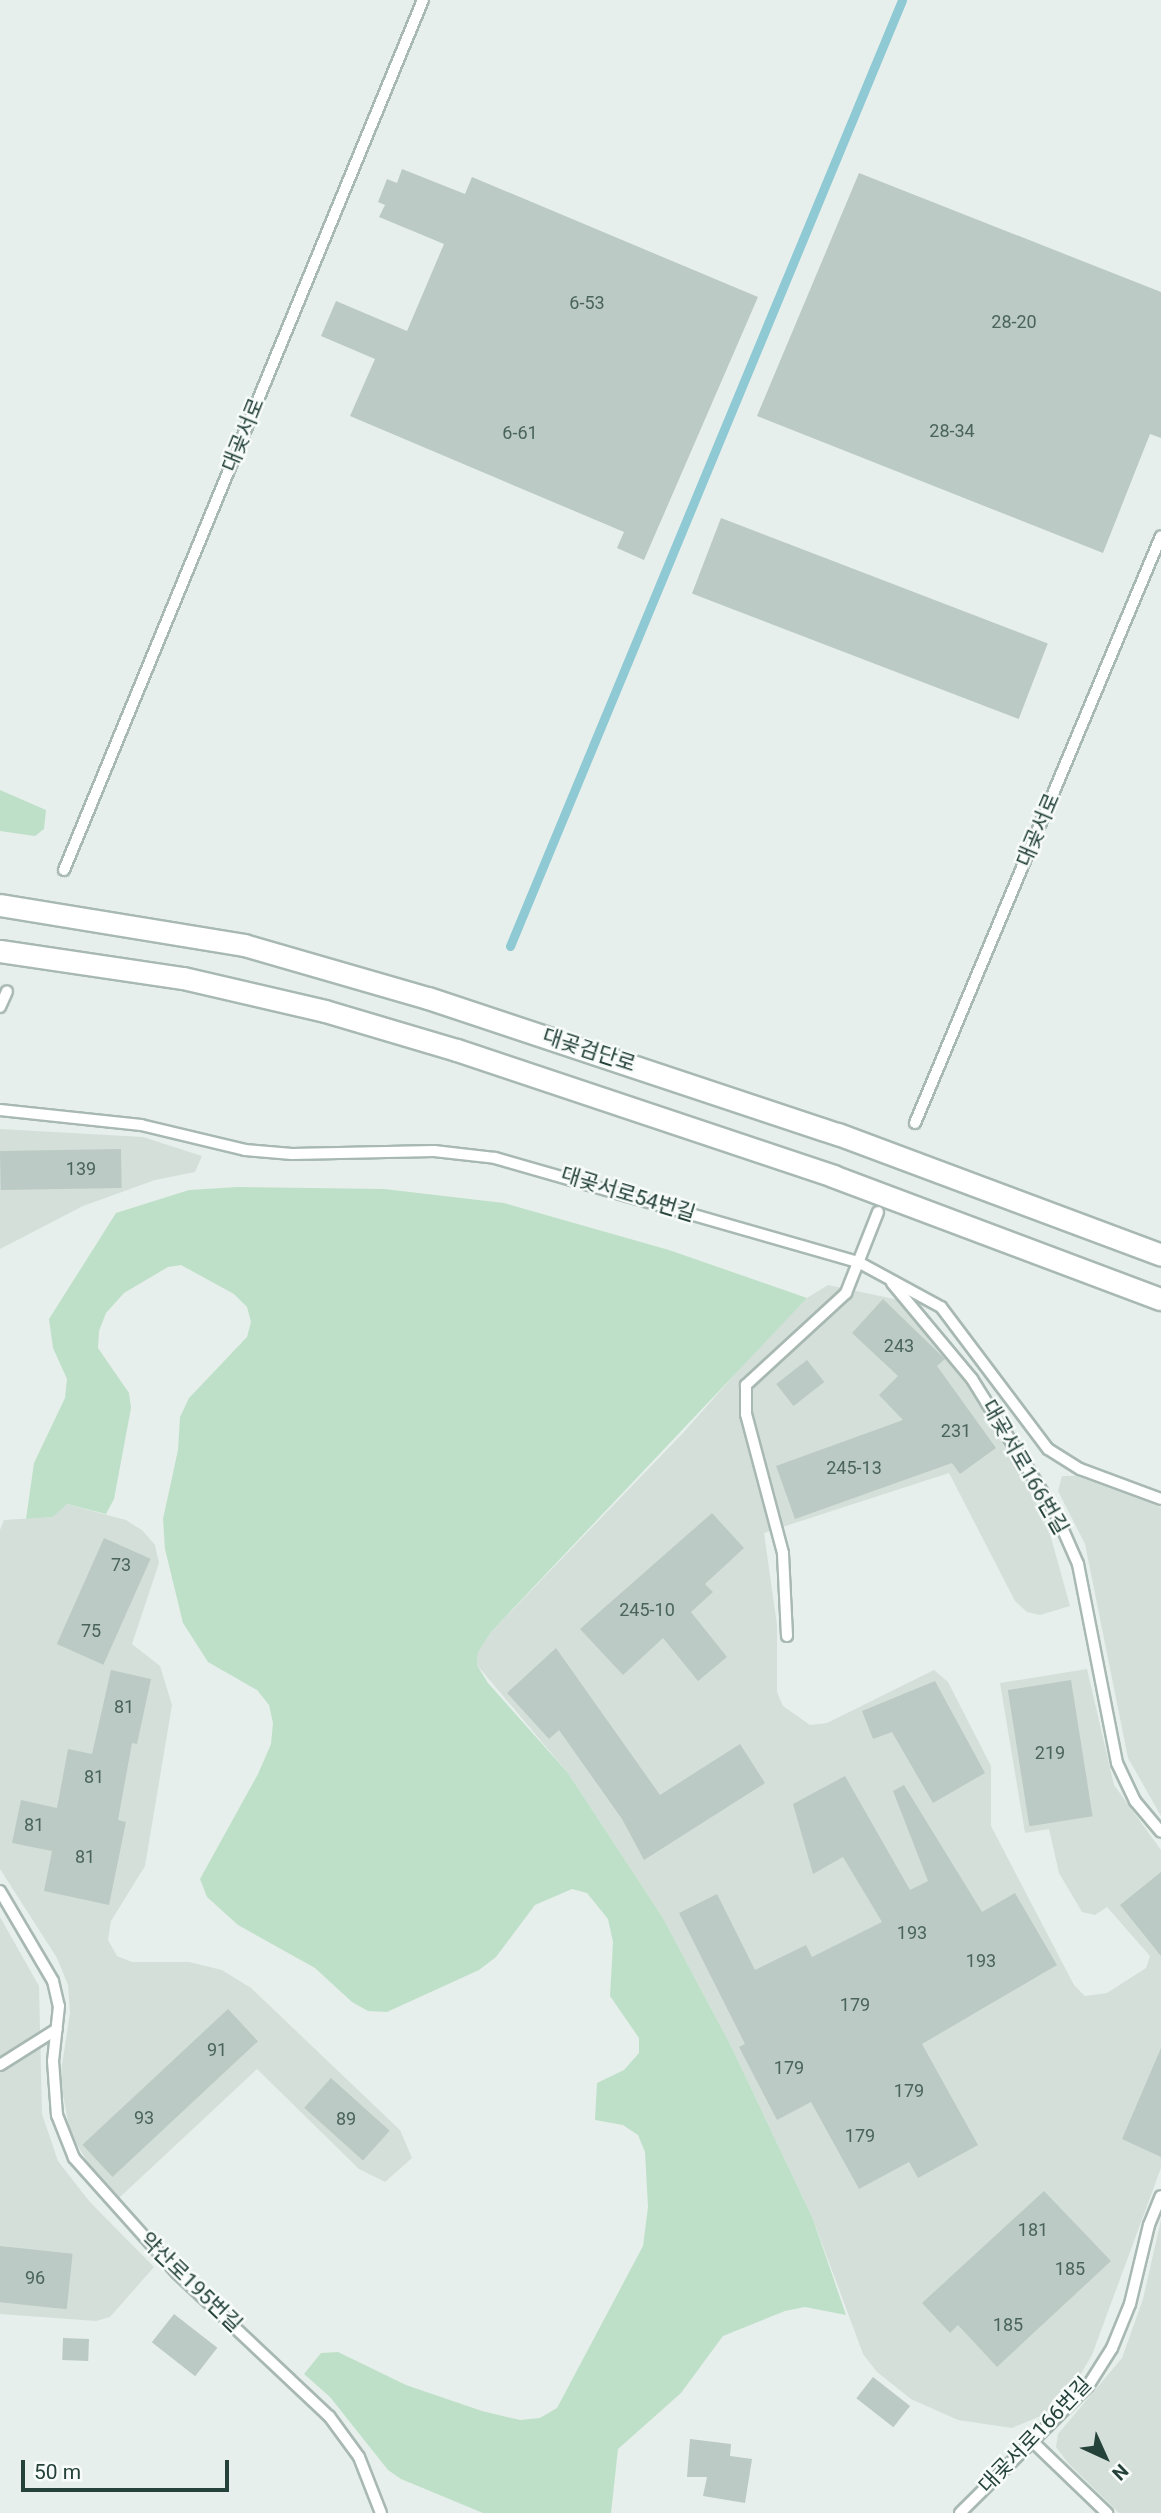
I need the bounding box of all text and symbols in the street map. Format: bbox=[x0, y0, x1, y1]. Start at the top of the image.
house number: 6-53 bbox=[569, 292, 605, 314]
house number: 28-20 bbox=[991, 311, 1037, 333]
street label: 대곶서로 bbox=[217, 394, 269, 476]
house number: 28-34 bbox=[929, 420, 975, 442]
house number: 6-61 bbox=[502, 422, 538, 444]
street label: 대곶서로 bbox=[1011, 790, 1065, 870]
street label: 대곶검단로 bbox=[539, 1023, 639, 1077]
house number: 139 bbox=[66, 1158, 96, 1180]
street label: 대곶서로54번길 bbox=[558, 1162, 698, 1226]
house number: 243 bbox=[884, 1335, 914, 1357]
street label: 대곶서로166번길 bbox=[976, 1395, 1074, 1539]
house number: 231 bbox=[941, 1420, 971, 1442]
house number: 245-13 bbox=[826, 1457, 882, 1479]
house number: 73 bbox=[111, 1554, 131, 1576]
house number: 245-10 bbox=[619, 1599, 675, 1621]
house number: 75 bbox=[81, 1620, 101, 1642]
house number: 81 bbox=[114, 1696, 134, 1718]
house number: 219 bbox=[1035, 1742, 1065, 1764]
house number: 81 bbox=[84, 1766, 104, 1788]
house number: 81 bbox=[24, 1814, 44, 1836]
house number: 81 bbox=[75, 1846, 95, 1868]
house number: 193 bbox=[897, 1922, 927, 1944]
house number: 193 bbox=[966, 1950, 996, 1972]
house number: 179 bbox=[840, 1994, 870, 2016]
house number: 91 bbox=[207, 2039, 227, 2061]
house number: 179 bbox=[774, 2057, 804, 2079]
house number: 179 bbox=[894, 2080, 924, 2102]
house number: 93 bbox=[134, 2107, 154, 2129]
house number: 89 bbox=[336, 2108, 356, 2130]
house number: 179 bbox=[845, 2125, 875, 2147]
house number: 181 bbox=[1018, 2219, 1048, 2241]
street label: 약산로195번길 bbox=[135, 2227, 247, 2337]
house number: 185 bbox=[1055, 2258, 1085, 2280]
house number: 96 bbox=[25, 2267, 45, 2289]
house number: 185 bbox=[993, 2314, 1023, 2336]
street label: 대곶서로166번길 bbox=[973, 2372, 1097, 2498]
north arrow bbox=[1070, 2422, 1140, 2492]
scale bar bbox=[24, 2446, 233, 2490]
text: N bbox=[1107, 2459, 1133, 2485]
text: 50 m bbox=[34, 2460, 81, 2484]

